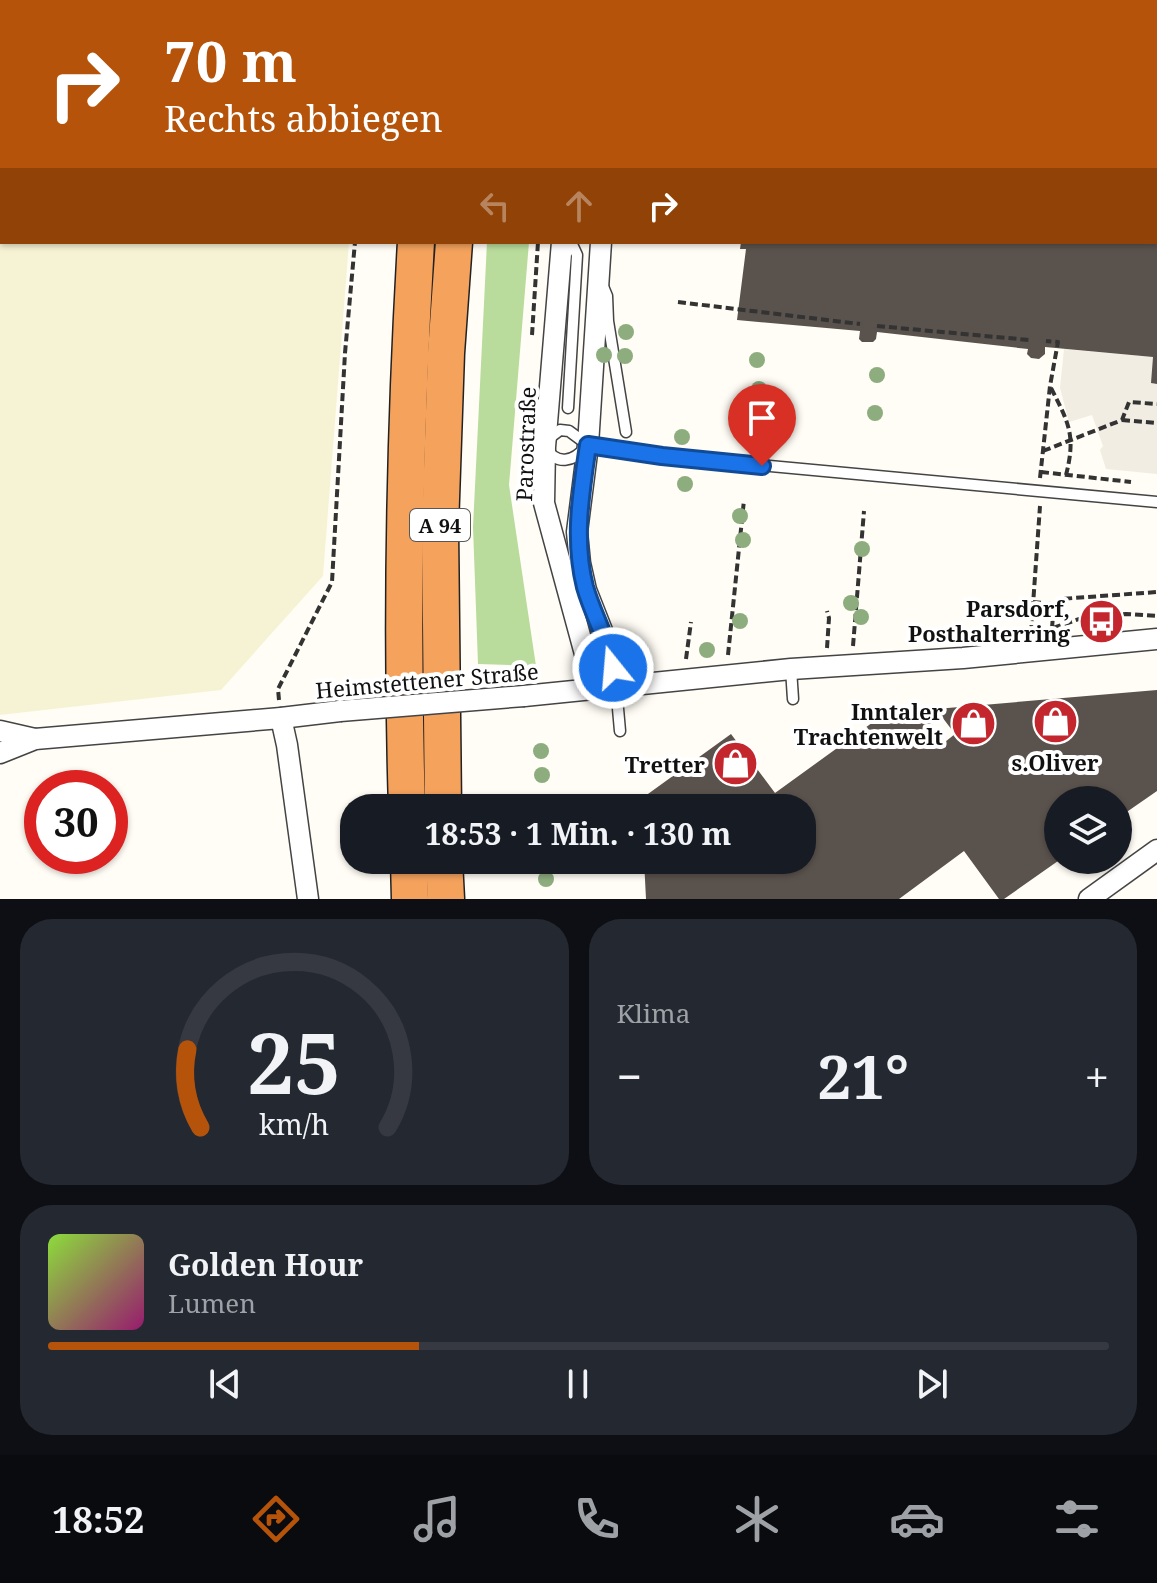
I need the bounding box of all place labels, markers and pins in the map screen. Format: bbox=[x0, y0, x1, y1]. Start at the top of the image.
pin bbox=[728, 384, 796, 466]
place label: Parsdorf, Posthalterring bbox=[908, 593, 1071, 648]
bus stop icon: Parsdorf, Posthalterring bbox=[1077, 597, 1125, 645]
place label: Inntaler Trachtenwelt bbox=[794, 696, 943, 751]
shop icon: s.Oliver bbox=[1031, 697, 1079, 745]
shop icon: Inntaler Trachtenwelt bbox=[950, 700, 998, 748]
shop icon: Tretter bbox=[712, 740, 760, 788]
place label: s.Oliver bbox=[1012, 747, 1099, 777]
place label: Tretter bbox=[625, 749, 705, 779]

